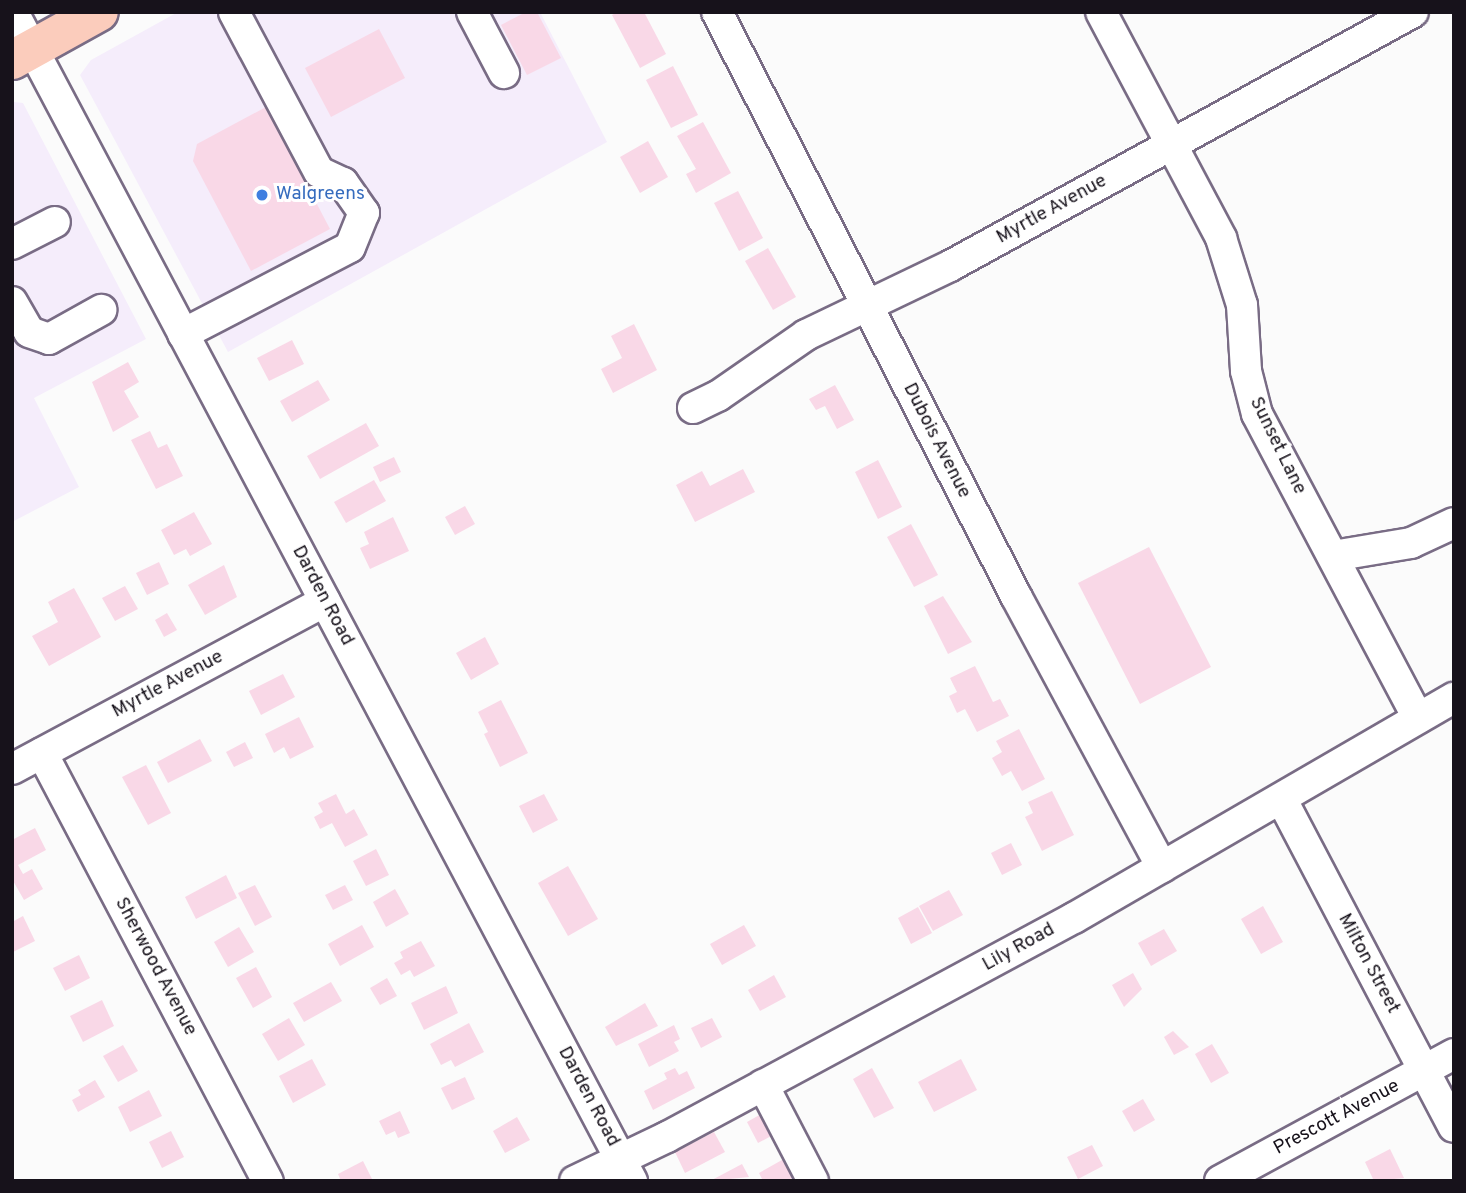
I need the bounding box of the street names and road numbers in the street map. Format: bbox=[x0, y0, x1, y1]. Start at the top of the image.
street label: Myrtle Avenue bbox=[993, 170, 1111, 250]
street label: Dubois Avenue bbox=[897, 379, 975, 503]
street label: Sunset Lane bbox=[1244, 394, 1310, 498]
street label: Darden Road bbox=[286, 542, 358, 650]
street label: Myrtle Avenue bbox=[108, 646, 228, 724]
street label: Sherwood Avenue bbox=[109, 894, 201, 1040]
street label: Milton Street bbox=[1332, 910, 1404, 1018]
street label: Lily Road bbox=[979, 919, 1059, 977]
street label: Darden Road bbox=[552, 1043, 624, 1151]
street label: Prescott Avenue bbox=[1270, 1075, 1404, 1161]

